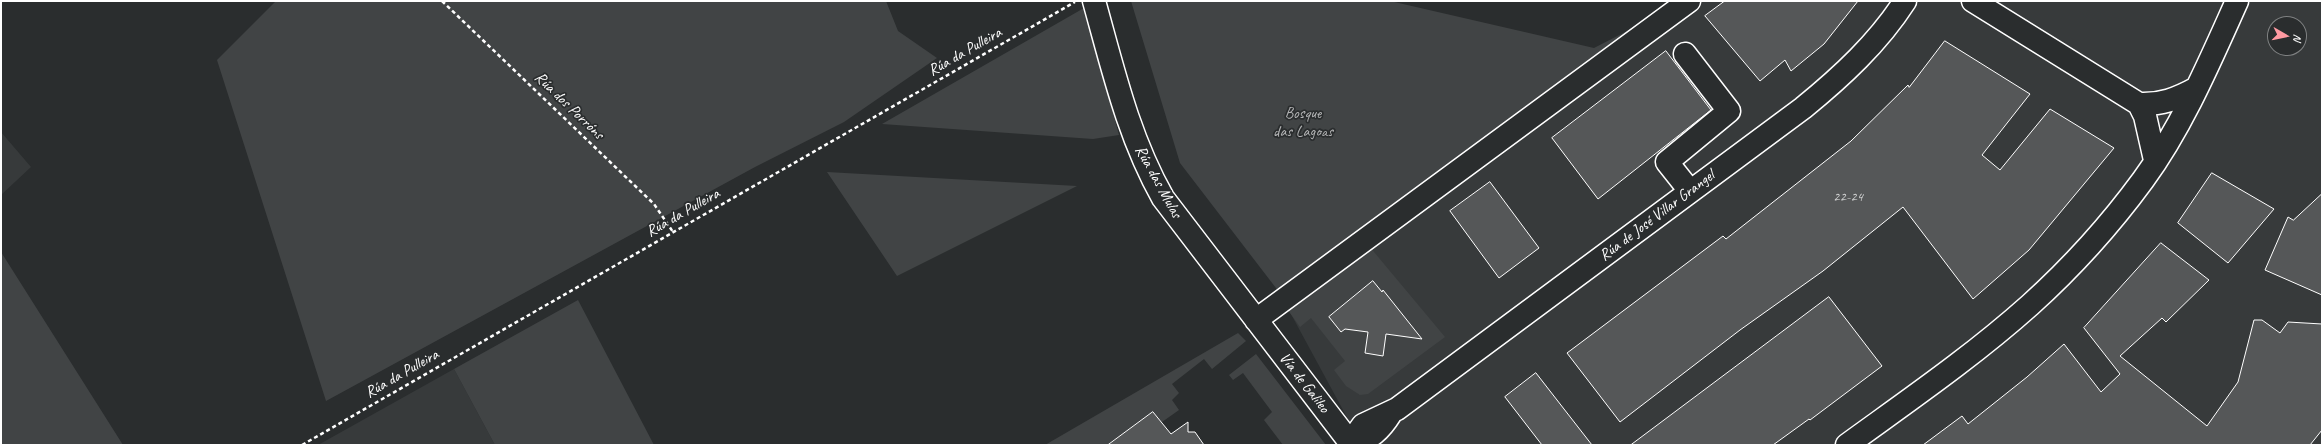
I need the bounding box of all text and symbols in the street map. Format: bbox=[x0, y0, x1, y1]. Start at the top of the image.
north arrow bbox=[2267, 16, 2307, 56]
street label: Rúa da Pulleira bbox=[925, 23, 1005, 81]
text: N bbox=[2290, 33, 2305, 42]
street label: Rúa dos Porróns bbox=[530, 68, 608, 144]
park label: Bosque das Lagoas bbox=[1273, 104, 1333, 142]
street label: Rúa das Mulas bbox=[1130, 142, 1186, 222]
street label: Rúa de José Villar Grangel bbox=[1596, 166, 1718, 266]
street label: Rúa da Pulleira bbox=[643, 184, 723, 242]
house number: 22-24 bbox=[1833, 189, 1863, 205]
street label: Rúa da Pulleira bbox=[362, 345, 442, 403]
street label: Vía de Galileo bbox=[1275, 349, 1333, 417]

